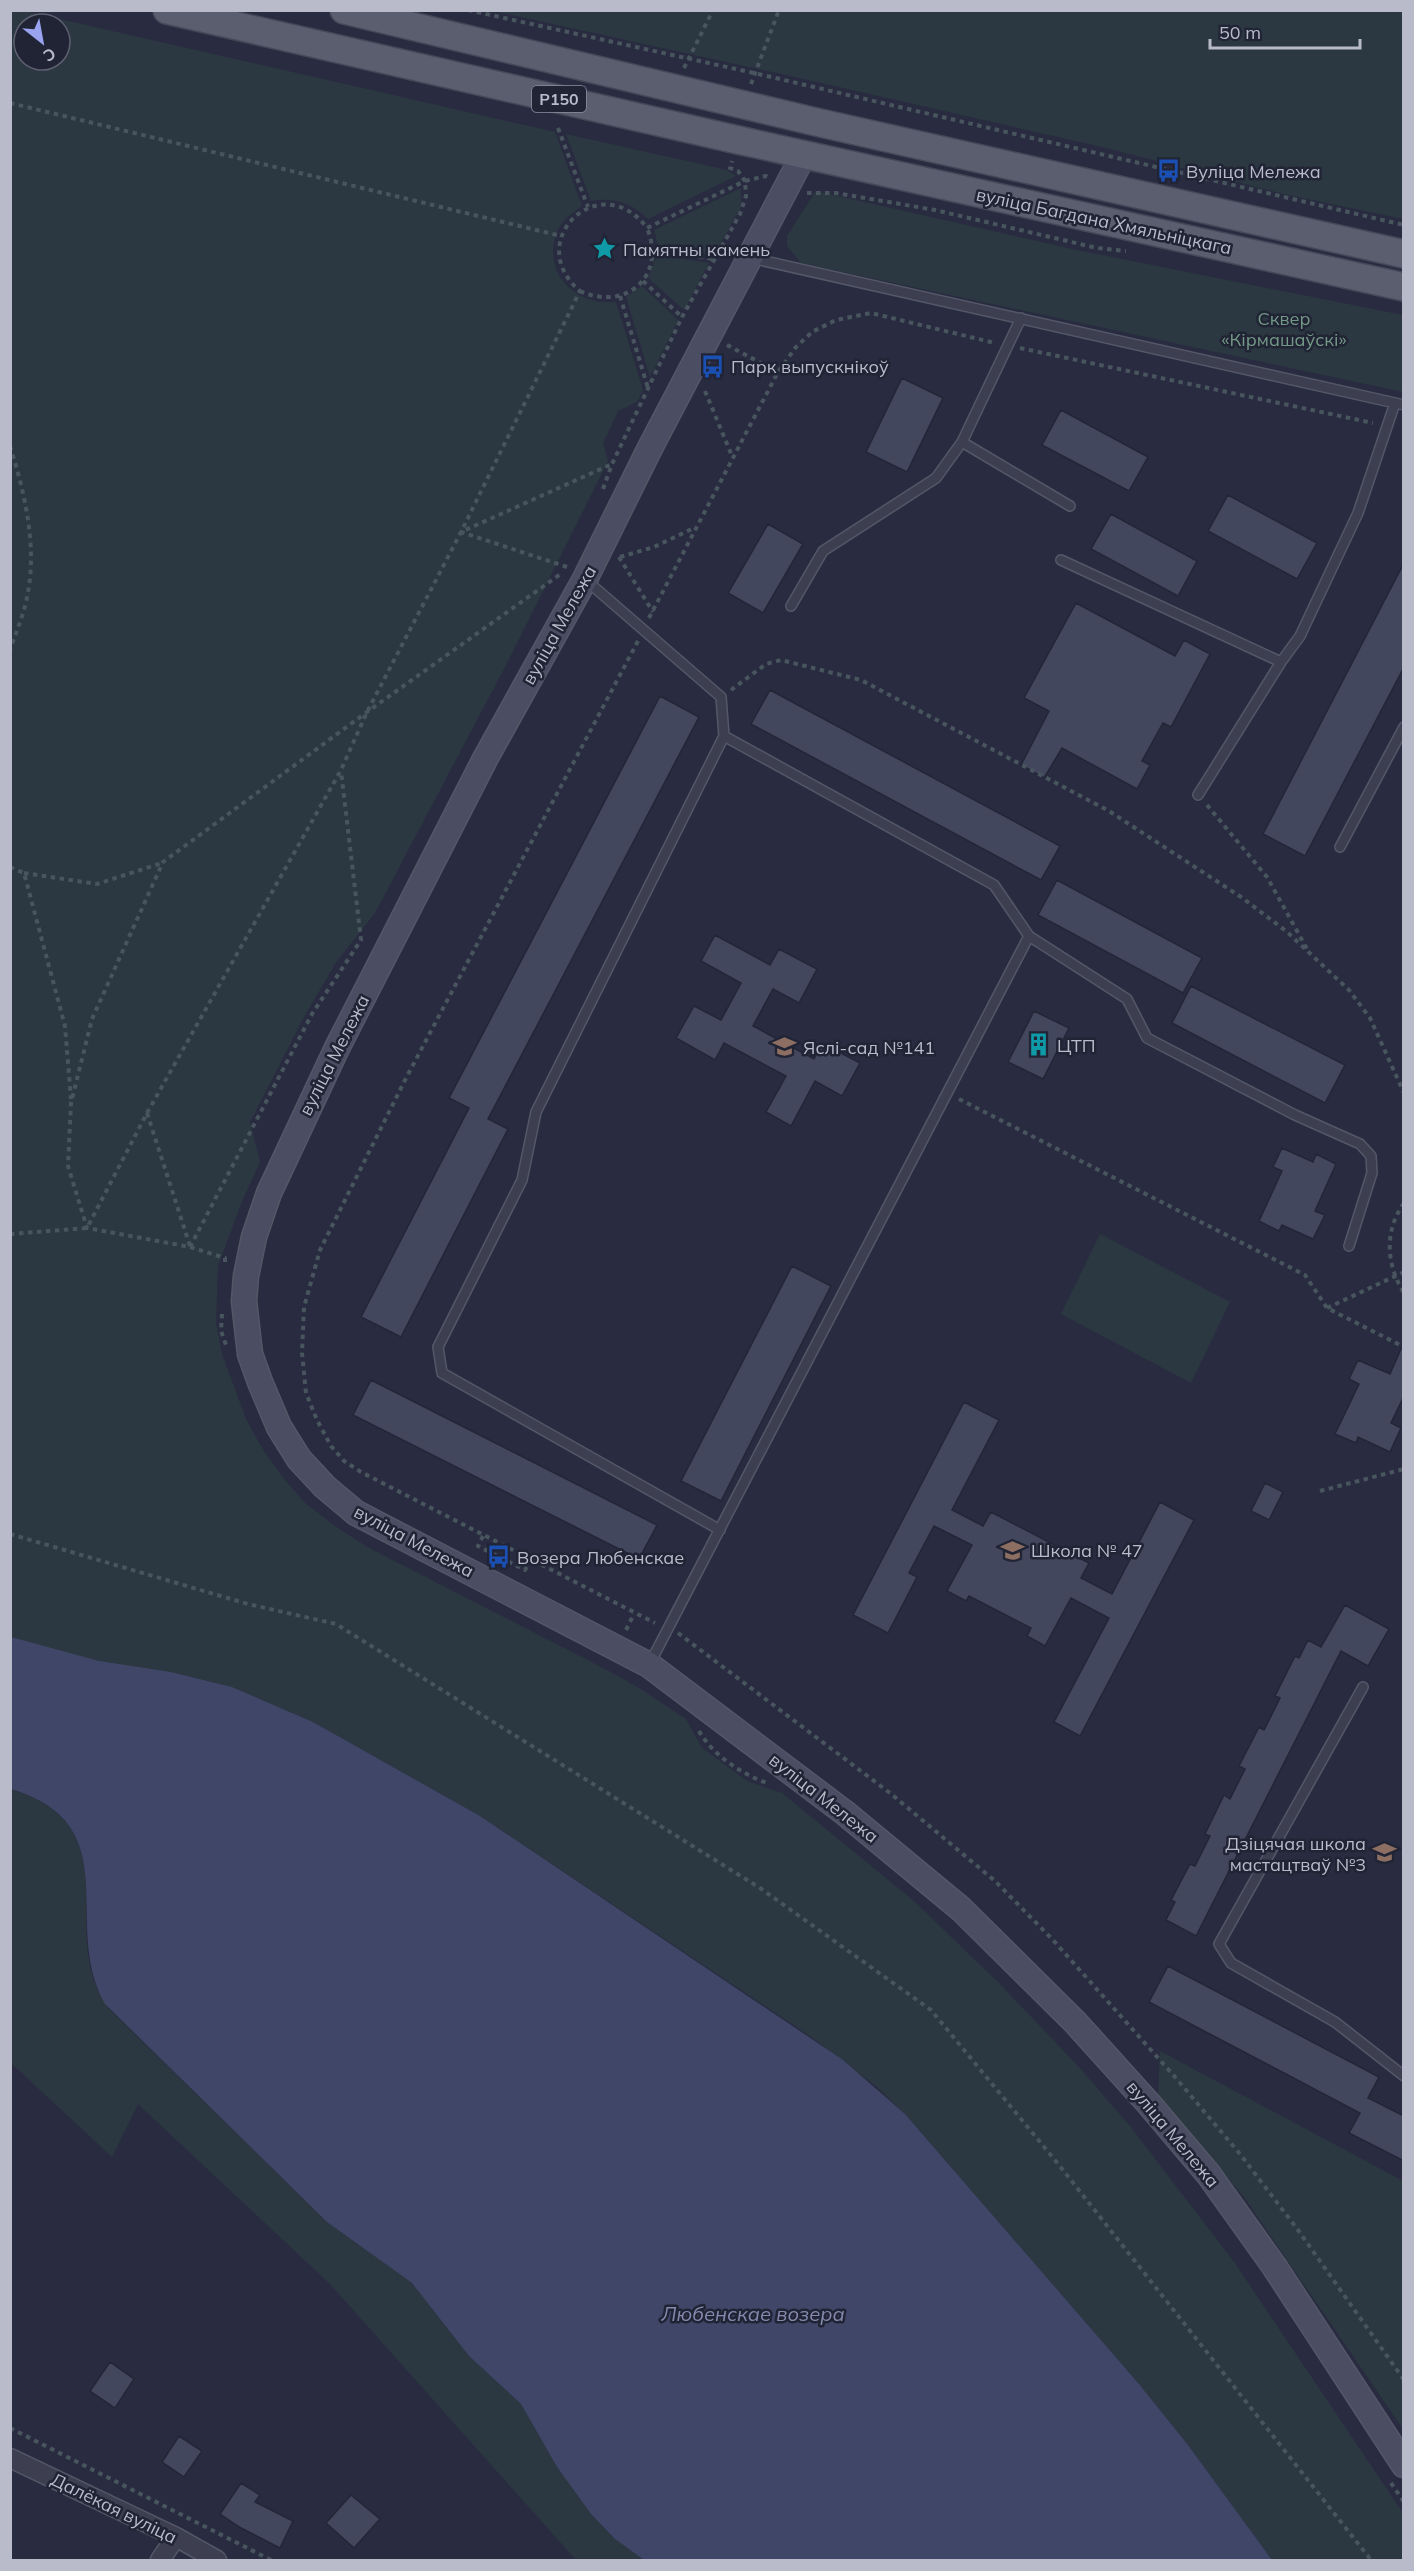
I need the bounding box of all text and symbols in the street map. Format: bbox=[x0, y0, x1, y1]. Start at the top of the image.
north arrow bbox=[12, 12, 72, 72]
scale bar bbox=[1210, 12, 1360, 50]
text: 50 m bbox=[1219, 21, 1261, 44]
text: С bbox=[40, 43, 60, 66]
road number: Р150 bbox=[532, 86, 586, 112]
bus stop icon: Вуліца Мележа bbox=[1155, 158, 1181, 184]
place label: Вуліца Мележа bbox=[1186, 160, 1321, 183]
street label: вуліца Багдана Хмяльніцкага bbox=[974, 183, 1234, 259]
place icon: Памятны камень bbox=[592, 236, 618, 262]
place label: Памятны камень bbox=[623, 238, 770, 261]
park label: Сквер «Кірмашаўскі» bbox=[1222, 307, 1346, 351]
bus stop icon: Парк выпускнікоў bbox=[700, 353, 726, 379]
place label: Парк выпускнікоў bbox=[731, 355, 889, 378]
street label: вуліца Мележа bbox=[517, 562, 601, 688]
street label: вуліца Мележа bbox=[294, 991, 374, 1119]
building icon: ЦТП bbox=[1026, 1032, 1052, 1058]
school or university icon: Яслі-сад №141 bbox=[772, 1034, 798, 1060]
place label: ЦТП bbox=[1057, 1034, 1096, 1057]
place label: Яслі-сад №141 bbox=[803, 1036, 935, 1059]
street label: вуліца Мележа bbox=[350, 1500, 478, 1582]
school or university icon: Школа № 47 bbox=[1000, 1537, 1026, 1563]
place label: Школа № 47 bbox=[1031, 1539, 1143, 1562]
bus stop icon: Возера Любенскае bbox=[486, 1544, 512, 1570]
place label: Возера Любенскае bbox=[517, 1546, 684, 1569]
street label: вуліца Мележа bbox=[765, 1748, 883, 1848]
place label: Дзіцячая школа мастацтваў №3 bbox=[1225, 1832, 1366, 1876]
school or university icon: Дзіцячая школа мастацтваў №3 bbox=[1371, 1840, 1397, 1866]
street label: вуліца Мележа bbox=[1122, 2076, 1224, 2192]
water label: Любенскае возера bbox=[660, 2301, 845, 2326]
street label: Далёкая вуліца bbox=[47, 2468, 181, 2548]

